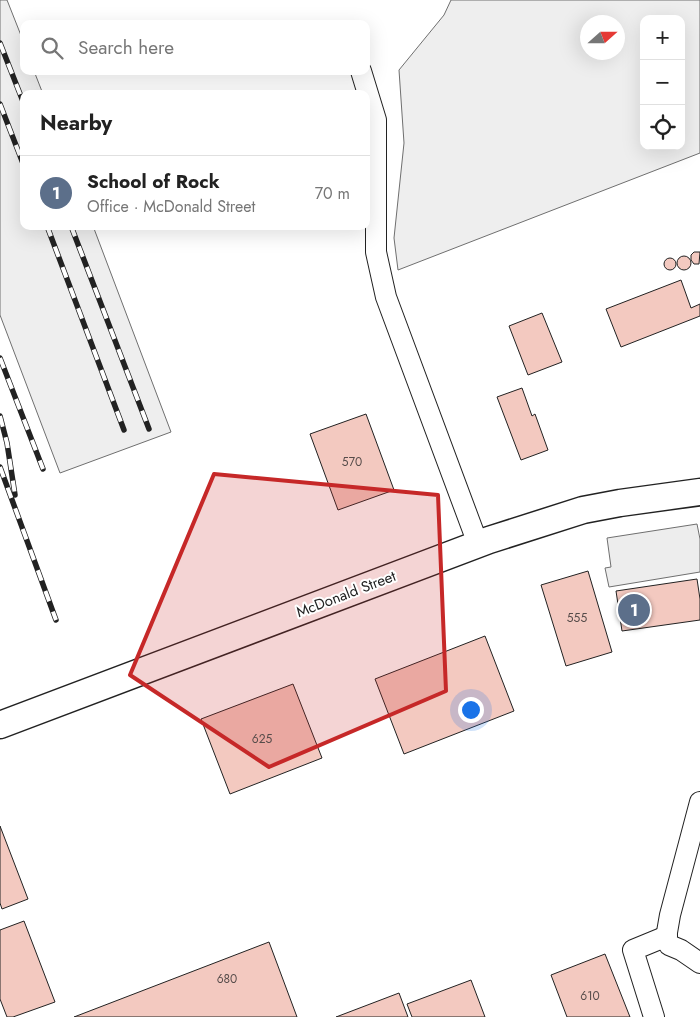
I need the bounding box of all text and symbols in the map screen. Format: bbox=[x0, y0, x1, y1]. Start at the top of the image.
north arrow bbox=[580, 15, 625, 60]
map controls bbox=[640, 15, 685, 150]
button: + bbox=[640, 15, 685, 60]
search box bbox=[20, 20, 370, 75]
icon: search bbox=[38, 34, 66, 62]
text: Search here bbox=[78, 34, 174, 61]
button: − bbox=[640, 60, 685, 105]
button: locate bbox=[640, 105, 685, 150]
text: Nearby bbox=[40, 108, 112, 138]
text: School of Rock bbox=[87, 168, 220, 195]
text: 1 bbox=[52, 182, 60, 205]
text: 70 m bbox=[315, 182, 350, 205]
text: Office · McDonald Street bbox=[87, 195, 255, 218]
house number: 570 bbox=[342, 453, 362, 471]
street label: McDonald Street bbox=[293, 565, 399, 623]
pin: 1 bbox=[618, 591, 650, 629]
house number: 555 bbox=[567, 609, 587, 627]
your location bbox=[458, 697, 484, 723]
house number: 625 bbox=[252, 730, 272, 748]
house number: 680 bbox=[217, 970, 237, 988]
house number: 610 bbox=[580, 987, 600, 1005]

